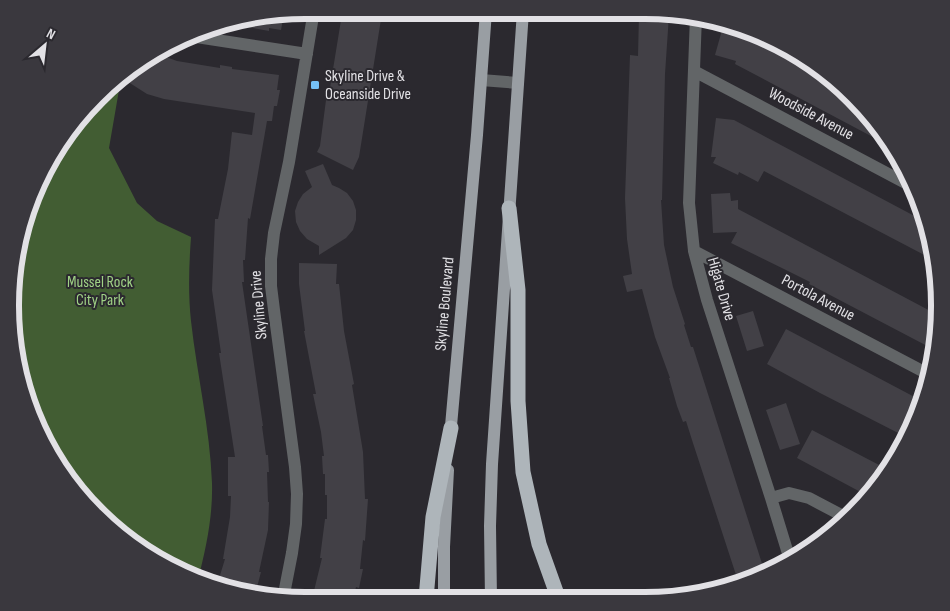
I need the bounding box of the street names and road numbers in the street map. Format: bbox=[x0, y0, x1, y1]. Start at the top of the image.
street label: Woodside Avenue bbox=[765, 84, 857, 144]
street label: Higate Drive bbox=[703, 255, 739, 323]
street label: Skyline Boulevard bbox=[431, 256, 459, 352]
street label: Skyline Drive bbox=[247, 270, 271, 340]
street label: Portola Avenue bbox=[778, 271, 858, 325]

